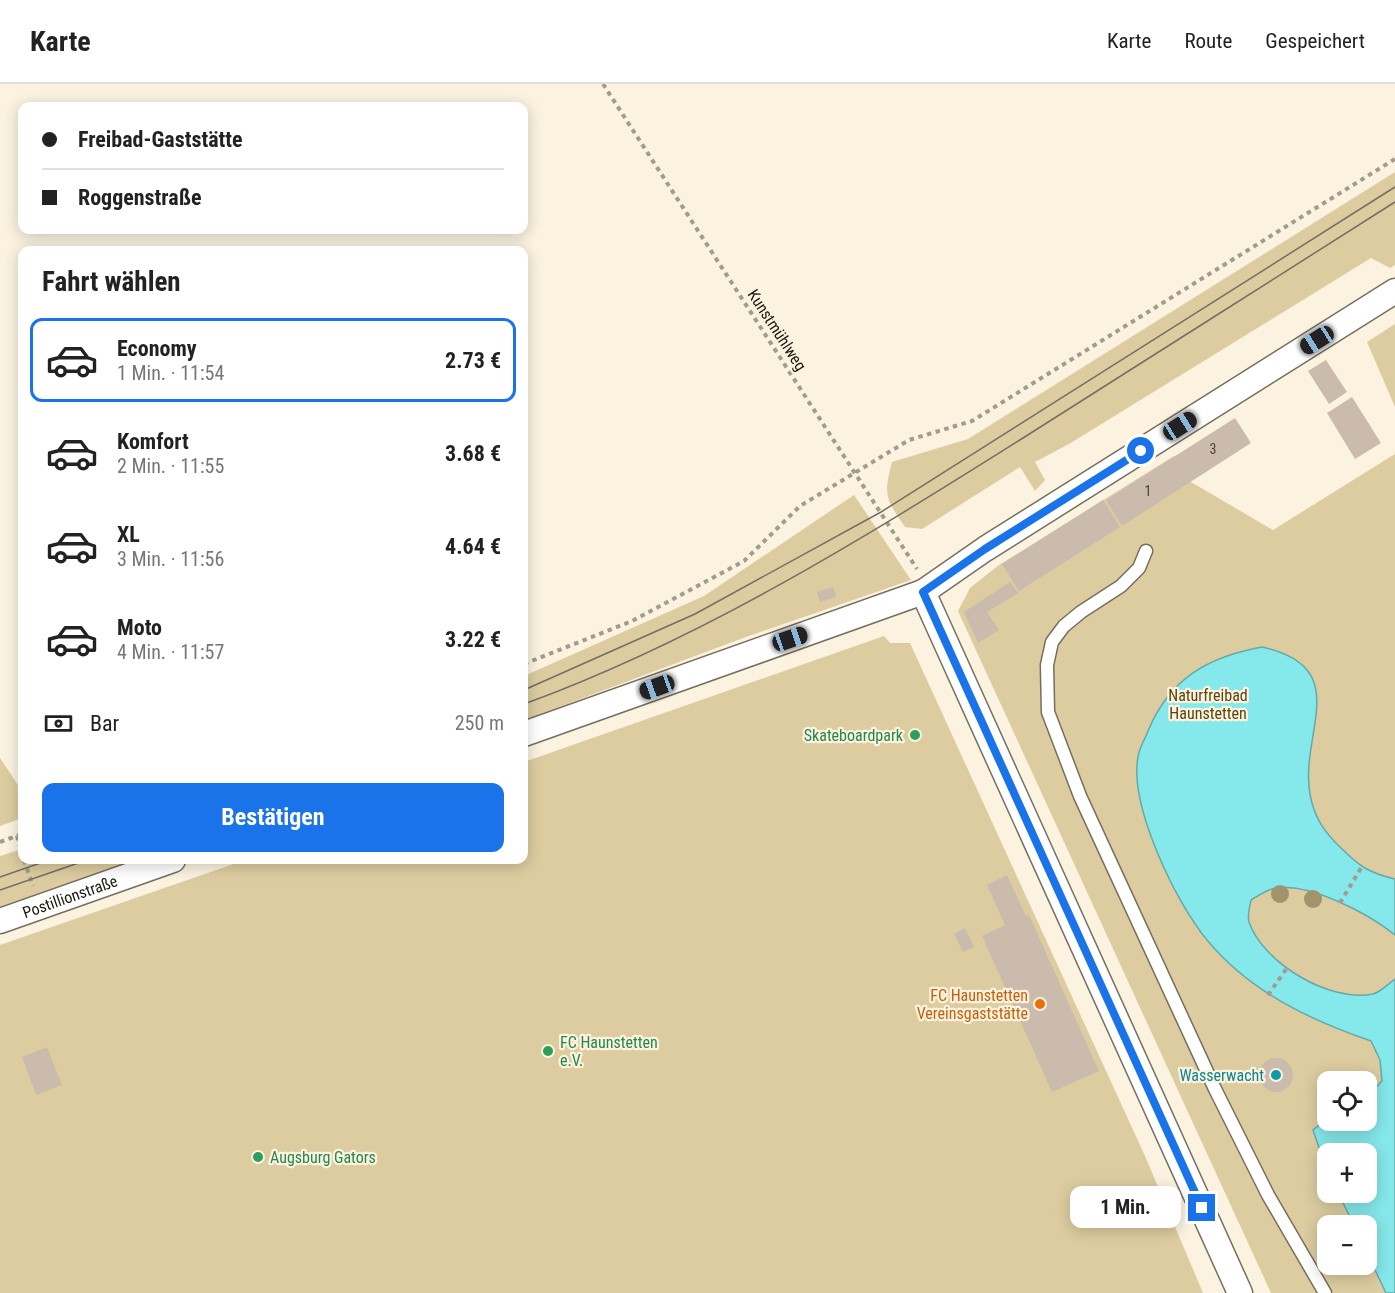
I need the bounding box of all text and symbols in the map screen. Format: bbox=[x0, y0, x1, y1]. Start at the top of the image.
text: Karte bbox=[30, 25, 91, 58]
text: Karte bbox=[1107, 29, 1151, 53]
text: Route bbox=[1184, 29, 1232, 53]
text: Gespeichert bbox=[1265, 29, 1365, 53]
text: Freibad-Gaststätte bbox=[78, 127, 243, 152]
text: Roggenstraße bbox=[78, 185, 202, 210]
text: Fahrt wählen bbox=[42, 266, 181, 298]
street label: Kunstmühlweg bbox=[744, 286, 810, 374]
car bbox=[1297, 323, 1337, 357]
icon: car bbox=[45, 333, 99, 387]
text: Economy bbox=[117, 336, 197, 361]
text: 2.73 € bbox=[445, 348, 501, 373]
text: 1 Min. · 11:54 bbox=[117, 361, 224, 385]
car bbox=[1160, 409, 1200, 443]
icon: car bbox=[45, 426, 99, 480]
text: Komfort bbox=[117, 429, 189, 454]
route start bbox=[1127, 437, 1154, 464]
text: 3.68 € bbox=[445, 441, 501, 466]
house number: 3 bbox=[1210, 441, 1216, 457]
text: 2 Min. · 11:55 bbox=[117, 454, 224, 478]
house number: 1 bbox=[1145, 483, 1151, 499]
icon: car bbox=[45, 519, 99, 573]
text: XL bbox=[117, 522, 140, 547]
text: 4.64 € bbox=[445, 534, 501, 559]
text: 3 Min. · 11:56 bbox=[117, 547, 224, 571]
icon: car bbox=[45, 612, 99, 666]
text: Moto bbox=[117, 615, 162, 640]
car bbox=[770, 625, 810, 653]
text: 3.22 € bbox=[445, 627, 501, 652]
text: 4 Min. · 11:57 bbox=[117, 640, 224, 664]
car bbox=[637, 672, 677, 702]
park label: Naturfreibad Haunstetten bbox=[1168, 686, 1248, 723]
icon: cash bbox=[42, 707, 75, 740]
text: Bar bbox=[90, 711, 119, 736]
text: 250 m bbox=[455, 711, 504, 735]
place label: Skateboardpark bbox=[804, 726, 904, 745]
marker: Skateboardpark bbox=[908, 728, 922, 742]
button: Bestätigen bbox=[42, 783, 504, 852]
street label: Postillionstraße bbox=[20, 871, 120, 922]
place label: FC Haunstetten Vereinsgaststätte bbox=[917, 986, 1028, 1023]
marker: FC Haunstetten Vereinsgaststätte bbox=[1033, 997, 1047, 1011]
place label: FC Haunstetten e.V. bbox=[560, 1033, 658, 1070]
marker: FC Haunstetten e.V. bbox=[541, 1044, 555, 1058]
place label: Wasserwacht bbox=[1179, 1066, 1264, 1085]
marker: Wasserwacht bbox=[1269, 1068, 1283, 1082]
map controls bbox=[1317, 1071, 1377, 1275]
button: locate bbox=[1317, 1071, 1377, 1131]
button: + bbox=[1317, 1143, 1377, 1203]
place label: Augsburg Gators bbox=[270, 1148, 376, 1167]
marker: Augsburg Gators bbox=[251, 1150, 265, 1164]
callout: 1 Min. bbox=[1070, 1187, 1181, 1229]
route end bbox=[1188, 1194, 1215, 1221]
text: 1 Min. bbox=[1100, 1195, 1151, 1219]
button: − bbox=[1317, 1215, 1377, 1275]

